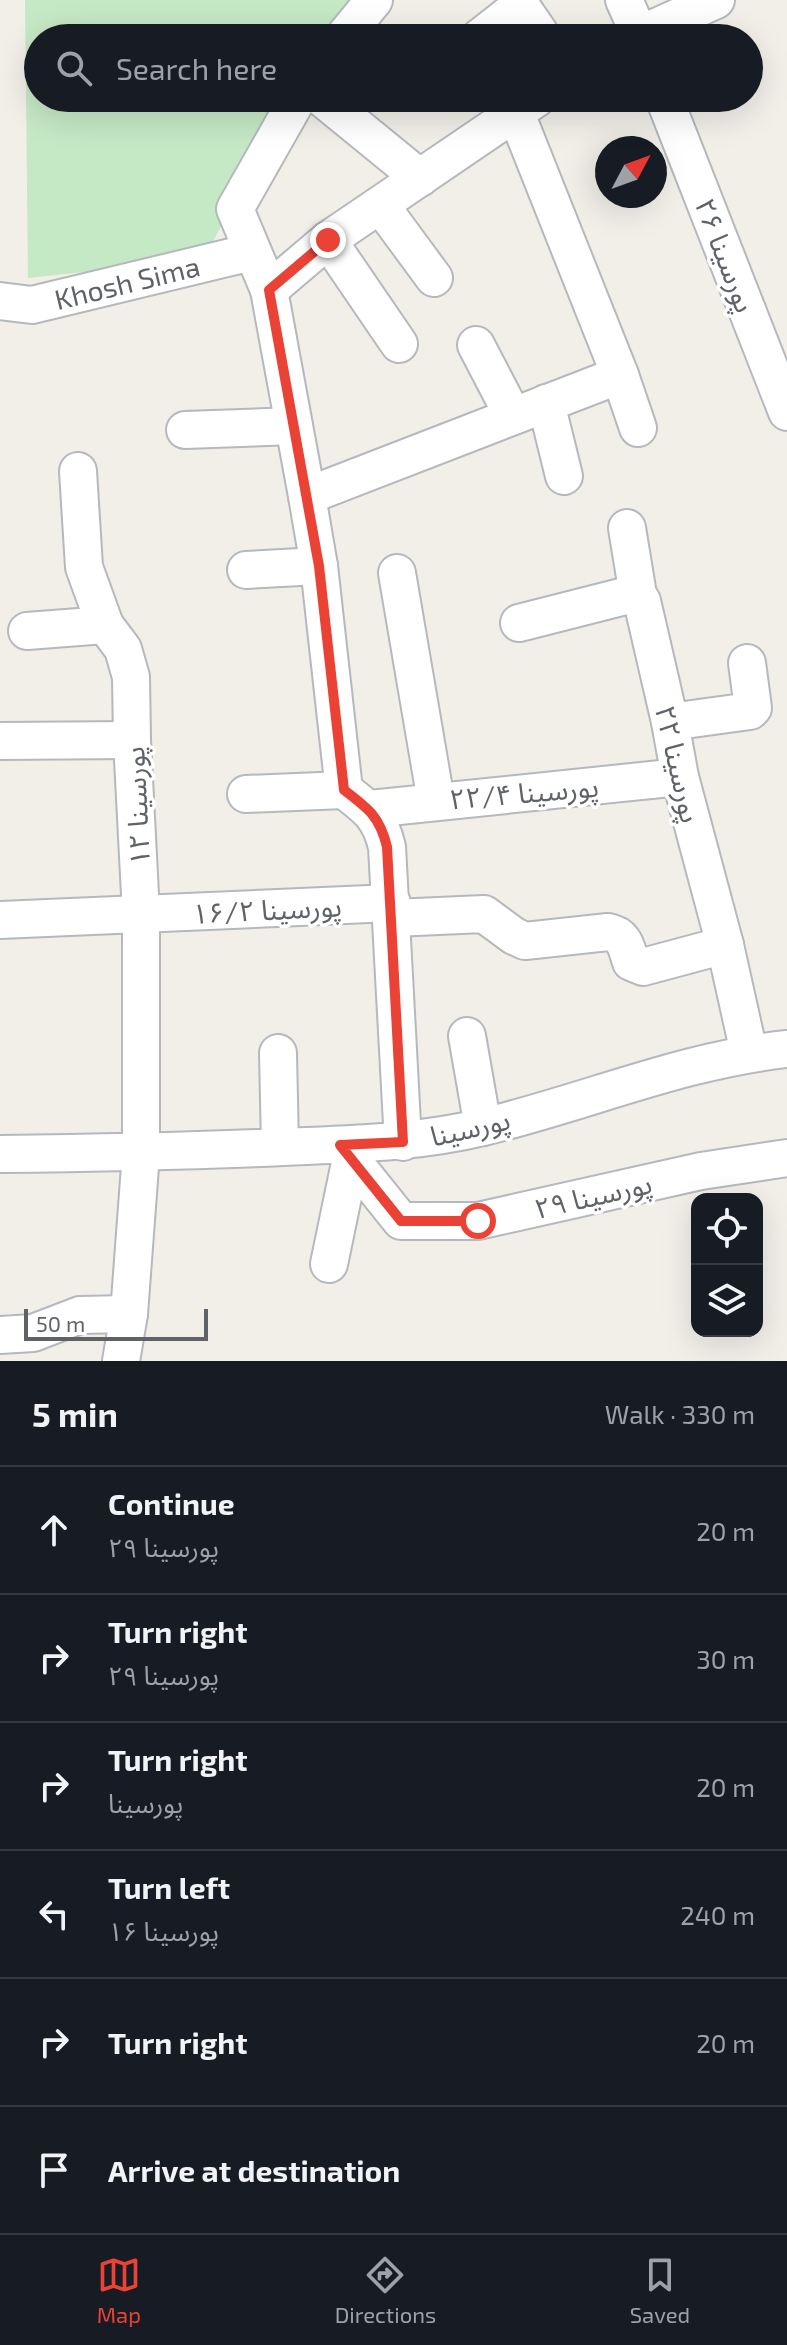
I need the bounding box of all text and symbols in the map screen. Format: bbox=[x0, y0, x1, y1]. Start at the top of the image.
search box bbox=[24, 24, 763, 112]
icon: search bbox=[52, 46, 96, 90]
text: Search here bbox=[116, 50, 277, 86]
north arrow bbox=[595, 136, 667, 208]
street label: پورسینا ۲۶ bbox=[687, 193, 763, 318]
route end bbox=[310, 222, 346, 258]
street label: Khosh Sima bbox=[51, 248, 203, 316]
street label: پورسینا ۲۲ bbox=[647, 702, 709, 827]
street label: پورسینا ۱۲ bbox=[116, 745, 158, 867]
street label: پورسینا ۲۲/۴ bbox=[448, 769, 600, 818]
street label: پورسینا ۱۶/۲ bbox=[191, 888, 343, 932]
street label: پورسینا bbox=[427, 1101, 514, 1155]
street label: پورسینا ۲۹ bbox=[531, 1165, 656, 1227]
map controls bbox=[691, 1193, 763, 1337]
button: locate bbox=[691, 1193, 763, 1265]
route start bbox=[460, 1203, 496, 1239]
button: layers bbox=[691, 1265, 763, 1337]
scale bar bbox=[24, 1305, 208, 1341]
text: 50 m bbox=[36, 1310, 85, 1336]
text: 5 min bbox=[32, 1393, 118, 1434]
text: Walk · 330 m bbox=[605, 1398, 755, 1429]
text: Continue bbox=[108, 1485, 235, 1521]
icon: ahead bbox=[32, 1508, 76, 1552]
text: 20 m bbox=[696, 1515, 755, 1546]
text: پورسینا ۲۹ bbox=[108, 1531, 219, 1562]
text: Turn right bbox=[108, 1613, 248, 1649]
icon: right bbox=[32, 1636, 76, 1680]
text: 30 m bbox=[696, 1643, 755, 1674]
text: پورسینا ۲۹ bbox=[108, 1659, 219, 1690]
text: Turn right bbox=[108, 1741, 248, 1777]
icon: right bbox=[32, 1764, 76, 1808]
text: 20 m bbox=[696, 1771, 755, 1802]
text: پورسینا bbox=[108, 1787, 183, 1818]
text: Turn left bbox=[108, 1869, 230, 1905]
icon: left bbox=[32, 1892, 76, 1936]
text: 240 m bbox=[680, 1899, 755, 1930]
text: پورسینا ۱۶ bbox=[108, 1915, 219, 1946]
icon: right bbox=[32, 2020, 76, 2064]
text: Turn right bbox=[108, 2024, 248, 2060]
text: 20 m bbox=[696, 2027, 755, 2058]
icon: arrive bbox=[32, 2148, 76, 2192]
text: Arrive at destination bbox=[108, 2152, 400, 2188]
tab: Map bbox=[97, 2253, 141, 2327]
tab: Directions bbox=[335, 2253, 436, 2327]
tab: Saved bbox=[630, 2253, 690, 2327]

